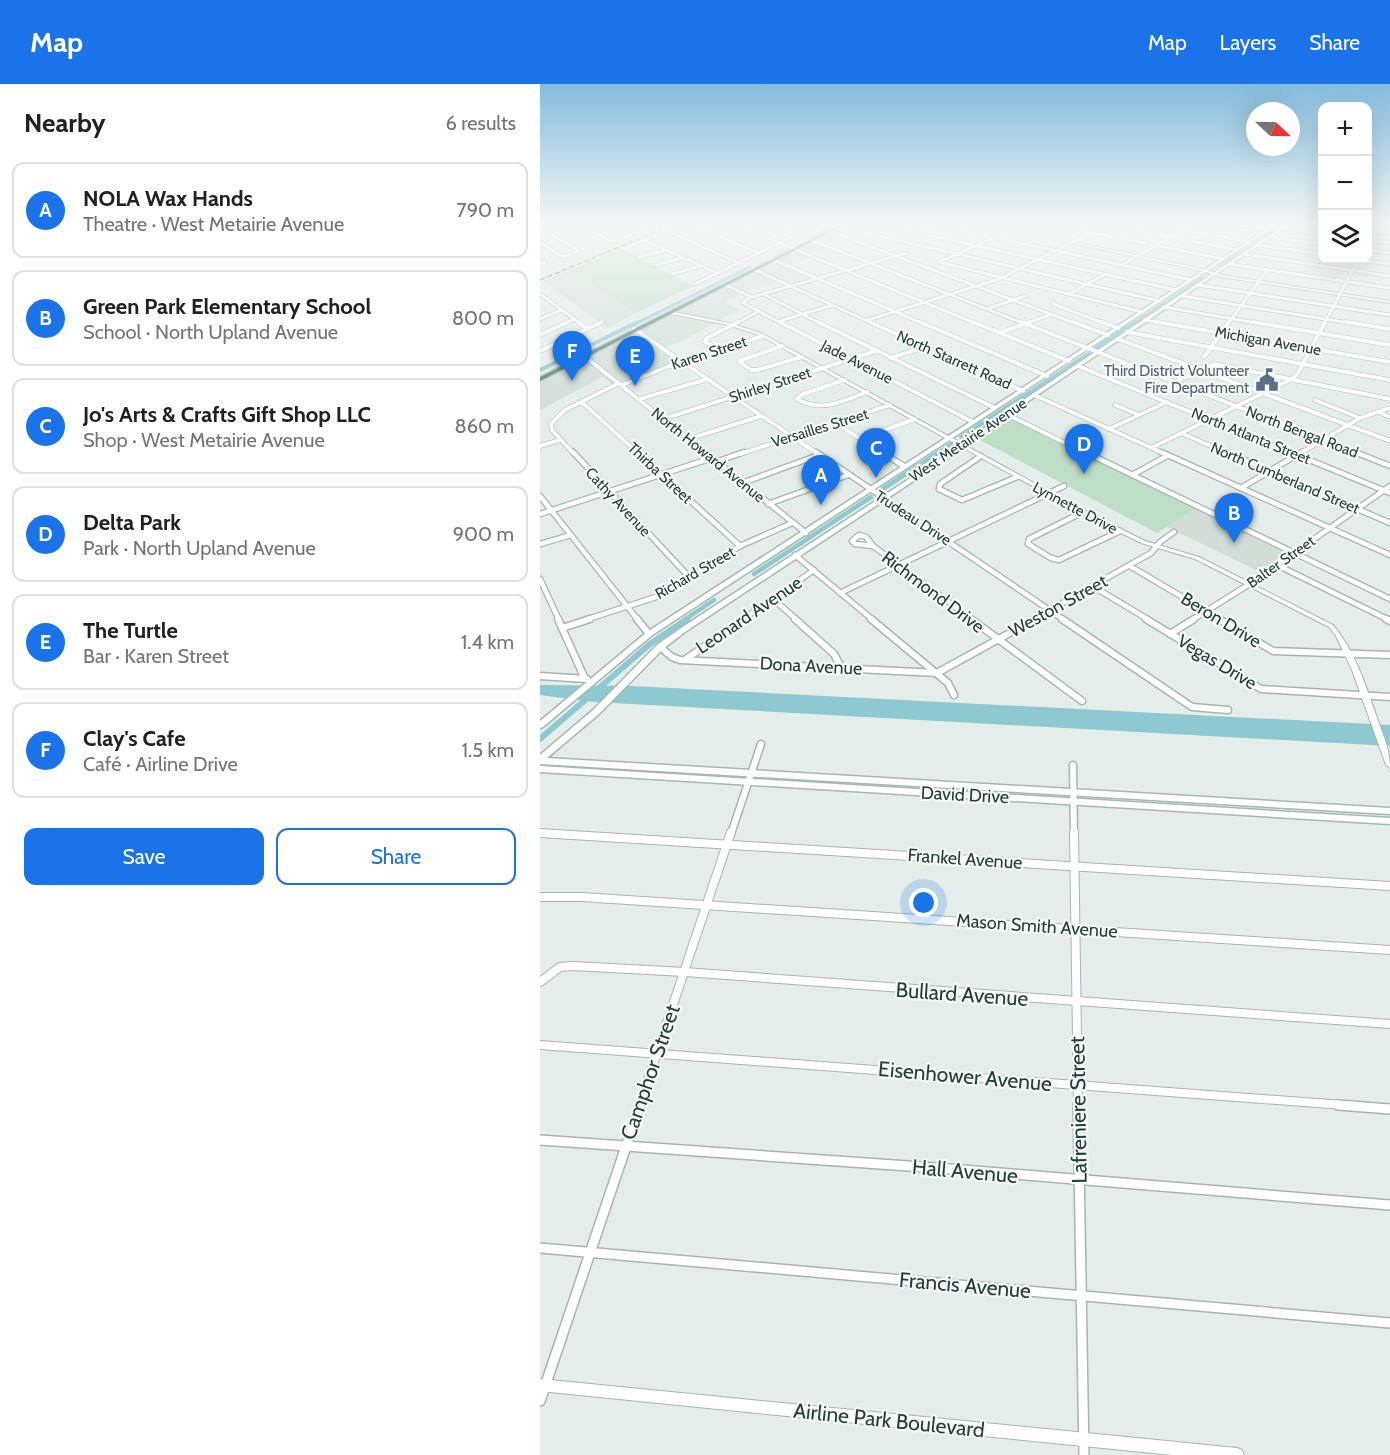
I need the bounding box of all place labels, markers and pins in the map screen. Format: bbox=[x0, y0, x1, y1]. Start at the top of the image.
pin: F bbox=[552, 332, 591, 381]
pin: E bbox=[616, 336, 655, 386]
place label: Third District Volunteer Fire Department bbox=[1104, 362, 1249, 397]
public building icon: Third District Volunteer Fire Department bbox=[1254, 367, 1280, 393]
pin: D bbox=[1064, 424, 1104, 474]
pin: C bbox=[856, 428, 896, 478]
pin: A bbox=[802, 456, 840, 505]
pin: B bbox=[1214, 494, 1254, 543]

